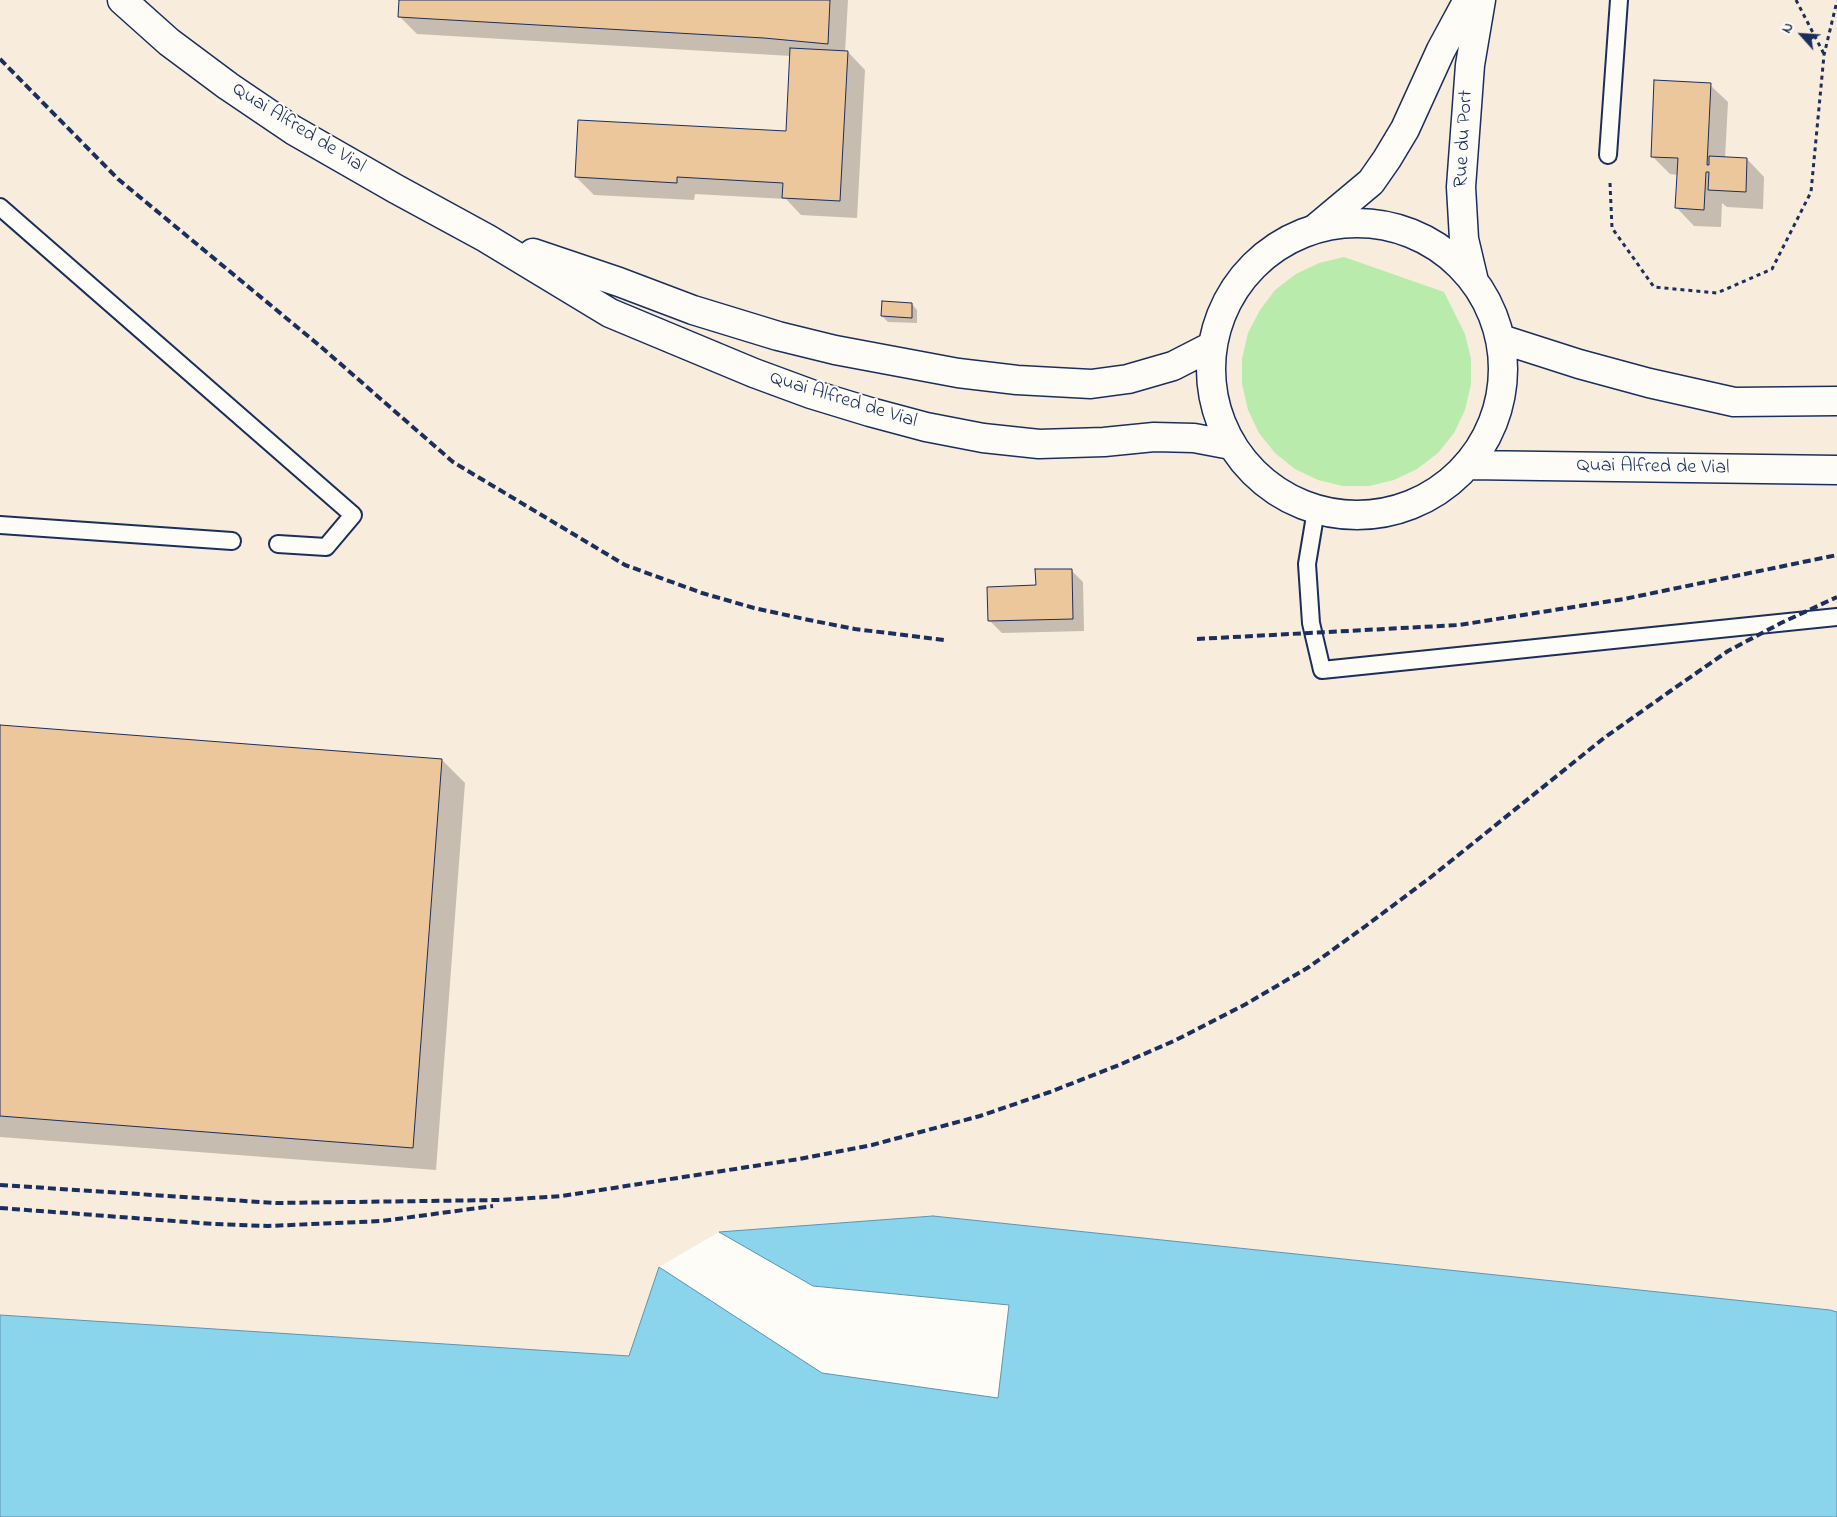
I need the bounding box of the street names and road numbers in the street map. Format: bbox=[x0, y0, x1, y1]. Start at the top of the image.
street label: Quai Alfred de Vial bbox=[227, 78, 369, 180]
street label: Rue du Port bbox=[1450, 90, 1480, 188]
street label: Quai Alfred de Vial bbox=[766, 367, 920, 435]
street label: Quai Alfred de Vial bbox=[1576, 455, 1730, 481]

